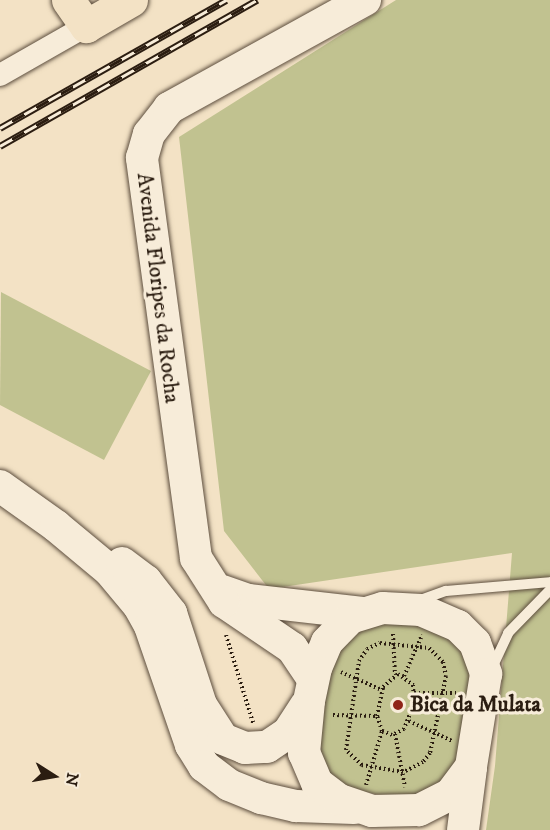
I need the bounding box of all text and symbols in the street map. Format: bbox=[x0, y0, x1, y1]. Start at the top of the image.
street label: Avenida Floripes da Rocha bbox=[131, 171, 185, 405]
place label: Bica da Mulata bbox=[410, 692, 541, 718]
marker: Bica da Mulata bbox=[391, 698, 405, 712]
north arrow bbox=[24, 746, 84, 806]
text: N bbox=[61, 771, 83, 788]

